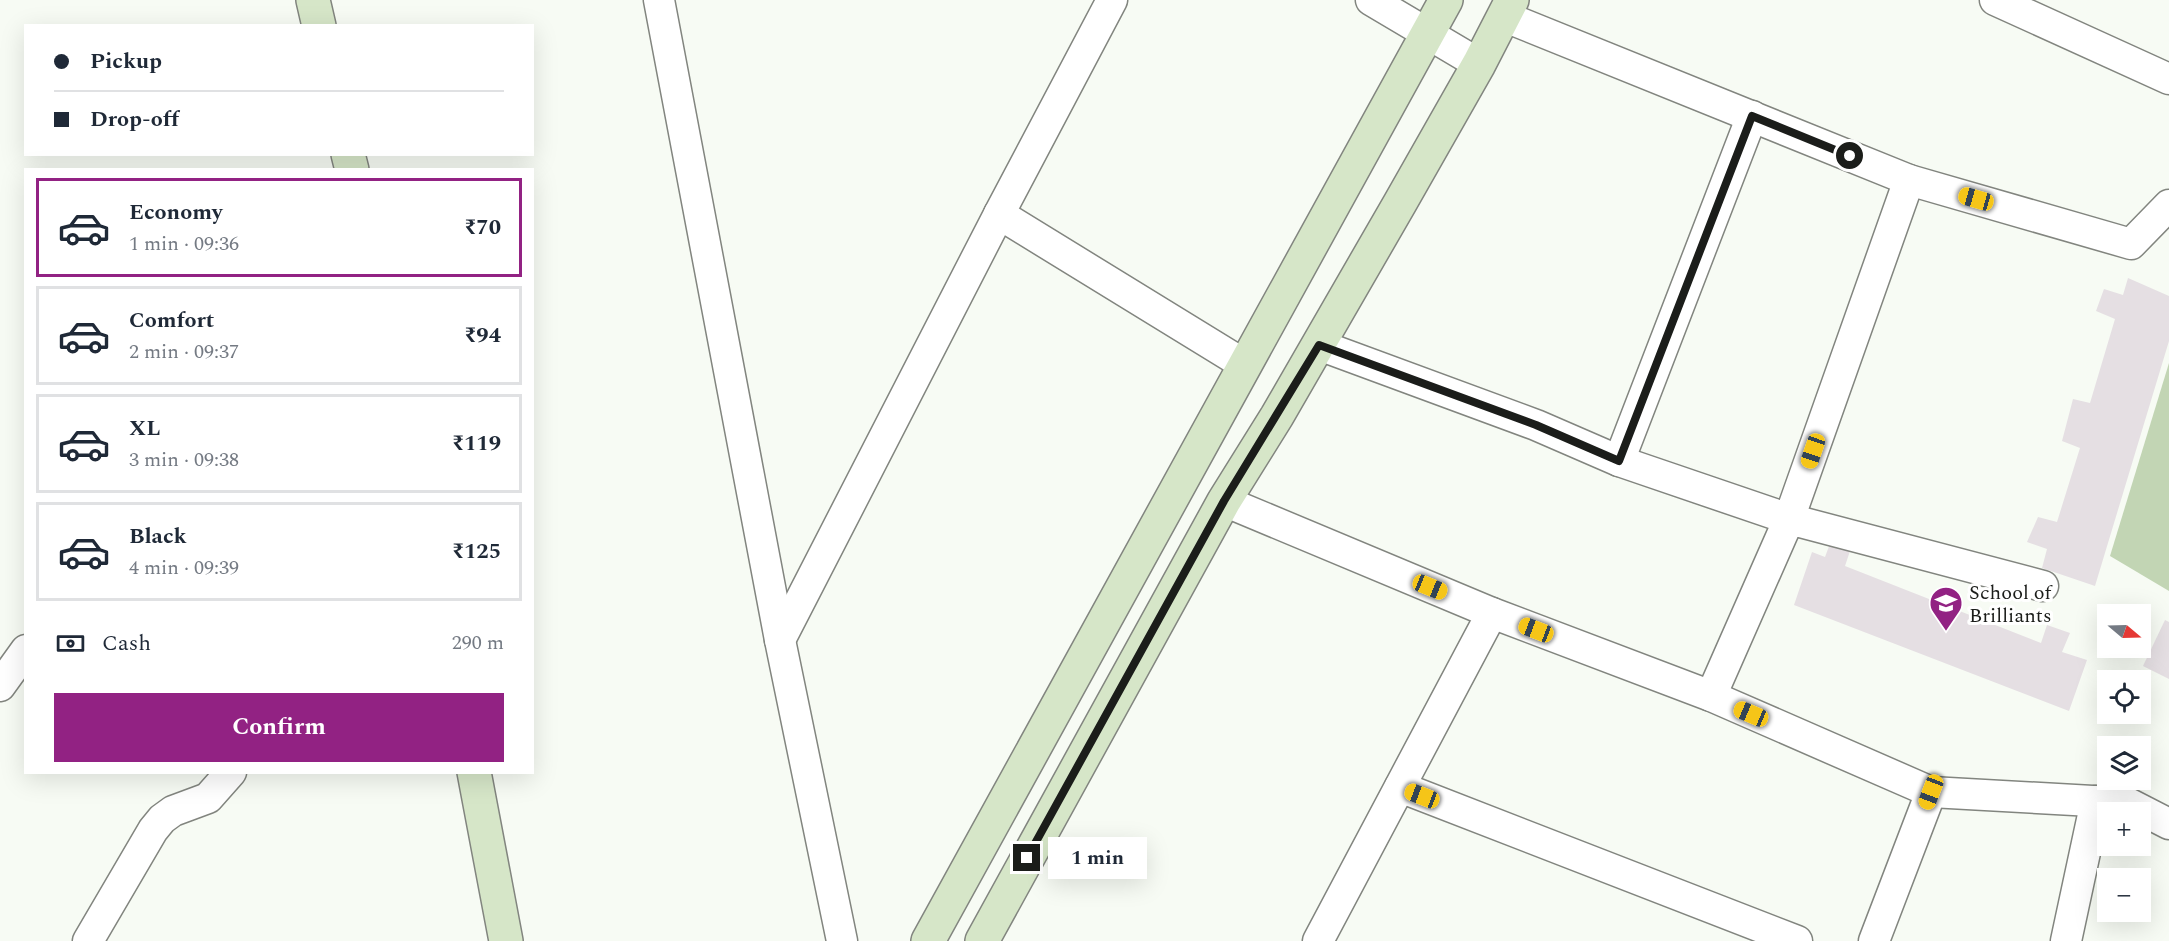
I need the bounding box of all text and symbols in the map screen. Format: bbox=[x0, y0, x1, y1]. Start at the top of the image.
text: Pickup bbox=[90, 45, 162, 78]
text: Drop-off bbox=[90, 103, 179, 136]
route start bbox=[1836, 142, 1863, 169]
car bbox=[1956, 185, 1996, 213]
text: Economy bbox=[129, 196, 222, 229]
icon: car bbox=[57, 201, 111, 255]
text: ₹70 bbox=[464, 211, 501, 244]
text: 1 min · 09:36 bbox=[129, 229, 239, 259]
text: Comfort bbox=[129, 304, 214, 337]
icon: car bbox=[57, 309, 111, 363]
text: ₹94 bbox=[464, 319, 501, 352]
text: 2 min · 09:37 bbox=[129, 337, 239, 367]
text: XL bbox=[129, 412, 160, 445]
icon: car bbox=[57, 417, 111, 471]
text: ₹119 bbox=[452, 427, 501, 460]
car bbox=[1799, 431, 1827, 471]
text: 3 min · 09:38 bbox=[129, 445, 239, 475]
text: Black bbox=[129, 520, 187, 553]
icon: car bbox=[57, 525, 111, 579]
text: ₹125 bbox=[452, 535, 501, 568]
text: 4 min · 09:39 bbox=[129, 553, 239, 583]
car bbox=[1410, 572, 1450, 602]
place label: School of Brilliants bbox=[1969, 578, 2054, 631]
school or university icon: School of Brilliants bbox=[1928, 585, 1964, 632]
north arrow bbox=[2097, 604, 2151, 658]
map controls bbox=[2097, 604, 2151, 922]
car bbox=[1516, 615, 1556, 645]
icon: cash bbox=[54, 627, 87, 660]
text: Cash bbox=[102, 627, 151, 660]
text: 290 m bbox=[452, 628, 504, 658]
button: locate bbox=[2097, 670, 2151, 724]
button: Confirm bbox=[54, 693, 504, 762]
car bbox=[1731, 699, 1771, 729]
button: layers bbox=[2097, 736, 2151, 790]
car bbox=[1916, 772, 1946, 812]
car bbox=[1402, 781, 1442, 811]
button: + bbox=[2097, 802, 2151, 856]
callout: 1 min bbox=[1048, 837, 1147, 879]
text: 1 min bbox=[1071, 843, 1124, 873]
route end bbox=[1013, 844, 1040, 871]
button: − bbox=[2097, 868, 2151, 922]

